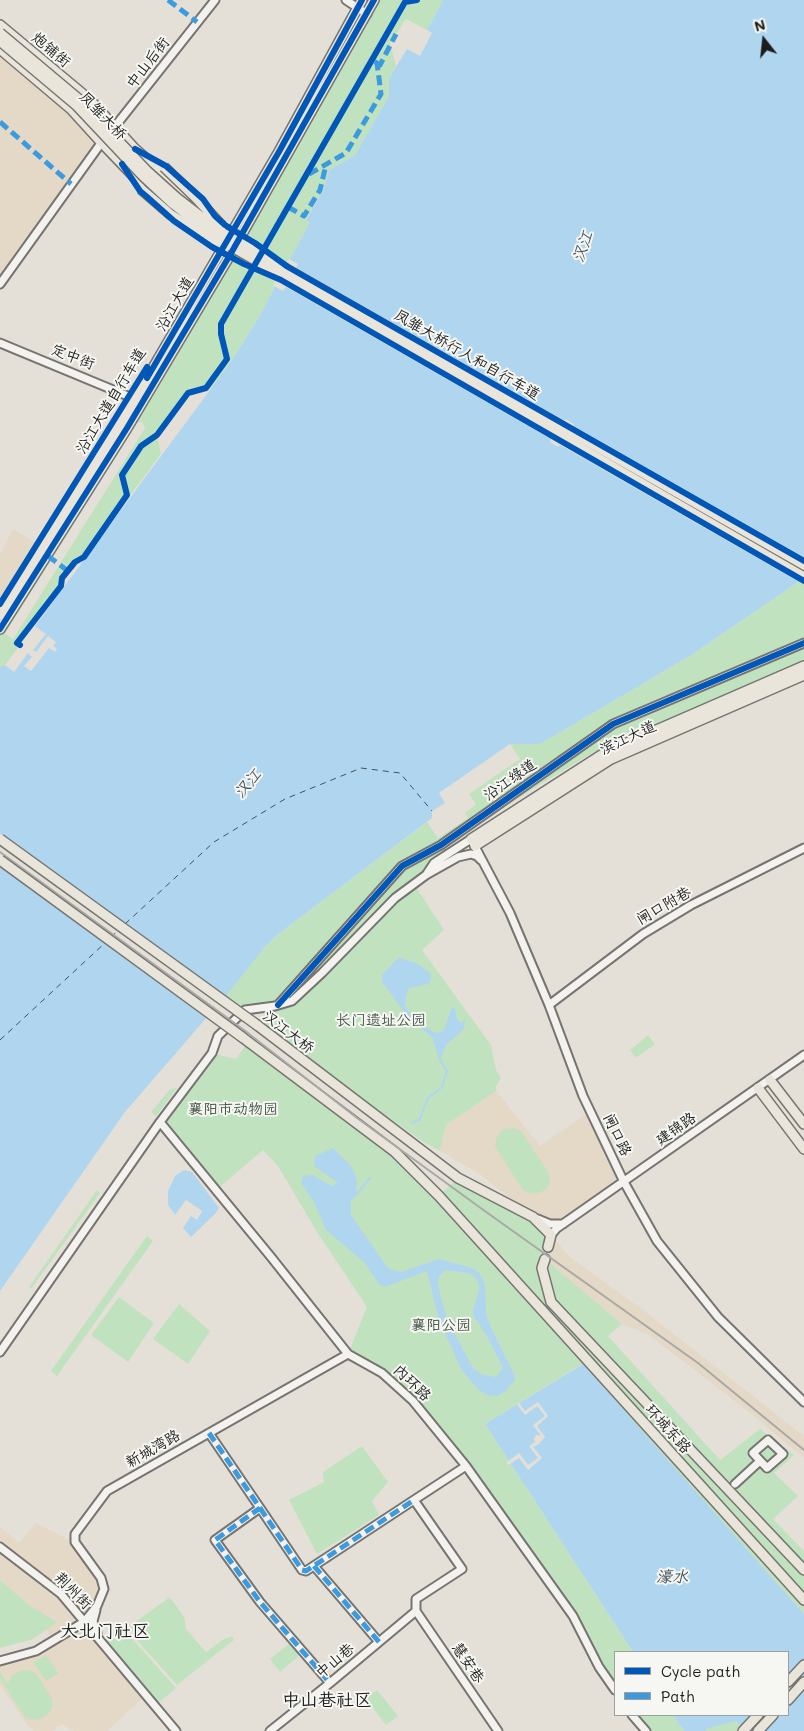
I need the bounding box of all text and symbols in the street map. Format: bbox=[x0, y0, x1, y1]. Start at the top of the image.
north arrow bbox=[739, 15, 789, 65]
text: N bbox=[752, 15, 767, 36]
street label: 炮铺街 bbox=[28, 29, 74, 71]
street label: 中山后街 bbox=[122, 34, 174, 92]
street label: 凤雏大桥 bbox=[76, 88, 130, 144]
water label: 汉江 bbox=[569, 229, 597, 265]
street label: 沿江大道 bbox=[152, 274, 198, 334]
street label: 凤雏大桥行人和自行车道 bbox=[391, 306, 543, 404]
street label: 定中街 bbox=[49, 341, 97, 373]
street label: 沿江大道自行车道 bbox=[72, 345, 150, 457]
street label: 滨江大道 bbox=[597, 717, 659, 759]
street label: 沿江绿道 bbox=[480, 755, 540, 805]
water label: 汉江 bbox=[230, 766, 266, 802]
street label: 闸口附巷 bbox=[634, 883, 694, 929]
street label: 汉江大桥 bbox=[259, 1007, 317, 1057]
park label: 长门遗址公园 bbox=[336, 1011, 426, 1029]
park label: 襄阳市动物园 bbox=[188, 1100, 278, 1118]
street label: 建锦路 bbox=[652, 1109, 700, 1149]
street label: 闸口路 bbox=[599, 1111, 635, 1159]
park label: 襄阳公园 bbox=[411, 1316, 471, 1334]
street label: 内环路 bbox=[390, 1361, 434, 1405]
street label: 环城东路 bbox=[641, 1401, 695, 1457]
street label: 新城湾路 bbox=[123, 1426, 183, 1472]
water label: 濠水 bbox=[656, 1567, 688, 1587]
street label: 荆州街 bbox=[51, 1569, 95, 1613]
district label: 大北门社区 bbox=[60, 1620, 150, 1642]
street label: 慧安巷 bbox=[448, 1639, 488, 1687]
street label: 中山巷 bbox=[312, 1640, 358, 1682]
legend bbox=[614, 1651, 789, 1716]
text: Cycle path bbox=[661, 1661, 740, 1681]
text: Path bbox=[661, 1686, 695, 1706]
district label: 中山巷社区 bbox=[282, 1689, 372, 1711]

